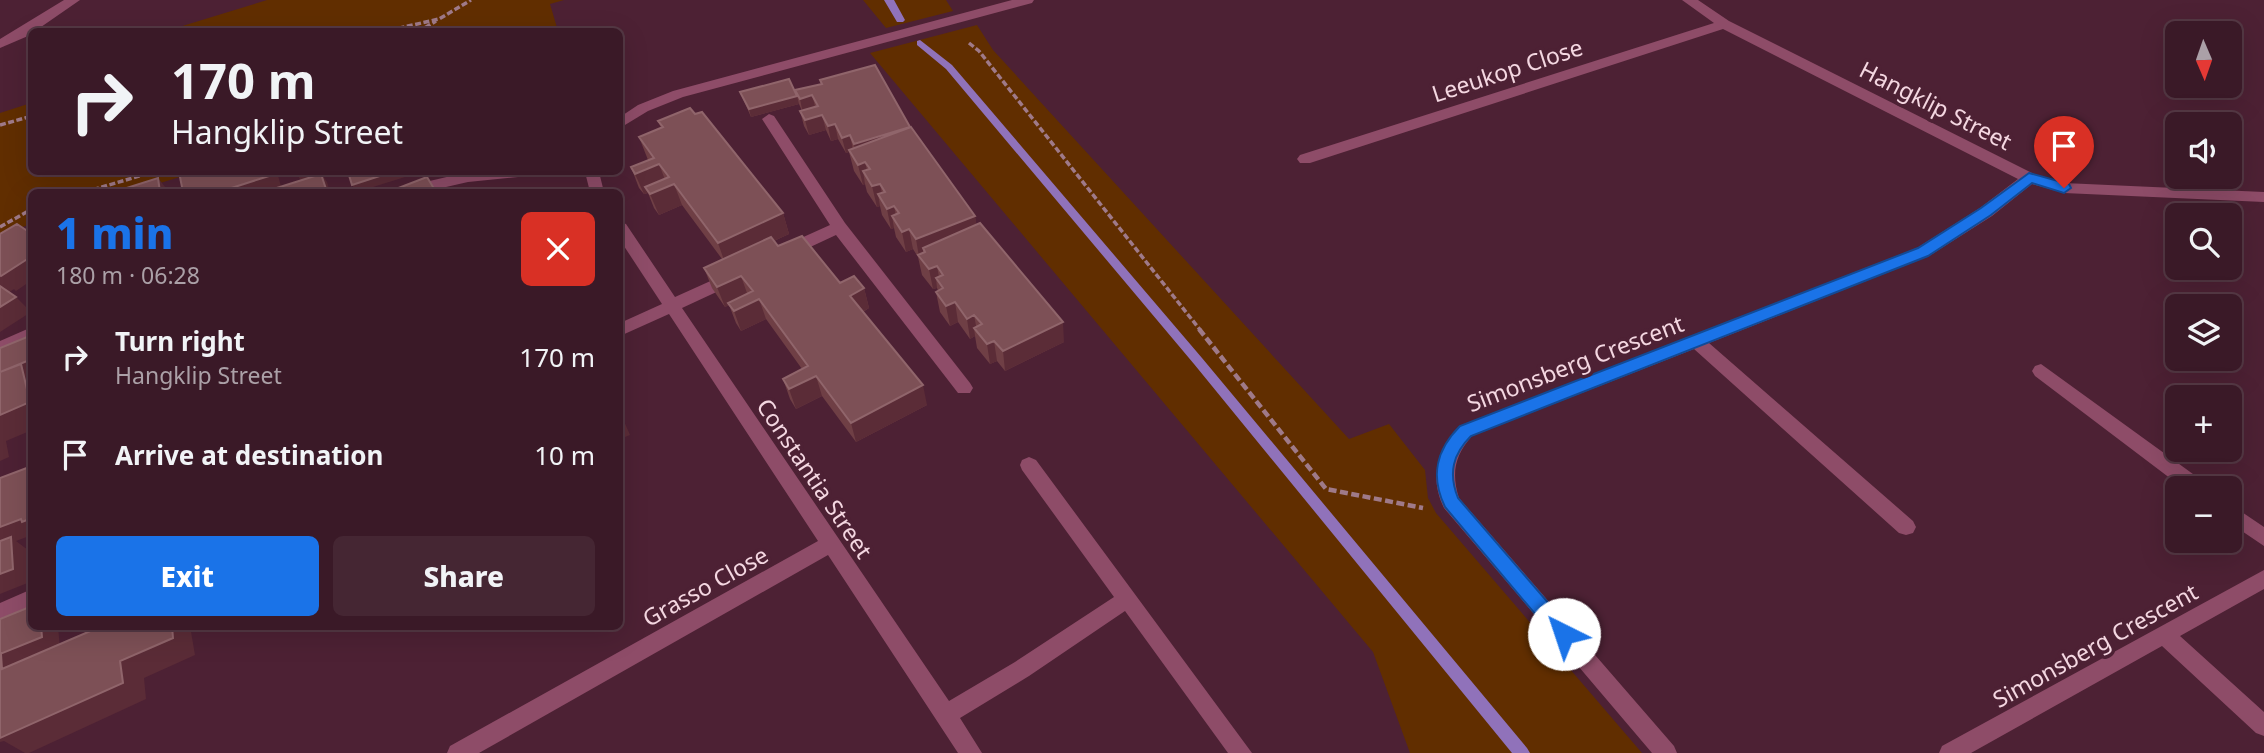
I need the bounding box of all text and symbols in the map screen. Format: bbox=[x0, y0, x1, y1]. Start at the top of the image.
north arrow bbox=[2165, 21, 2242, 98]
map controls bbox=[2165, 21, 2242, 553]
street label: Leeukop Close bbox=[1427, 31, 1587, 109]
text: 170 m bbox=[171, 47, 316, 113]
street label: Hangklip Street bbox=[1854, 53, 2018, 157]
icon: right bbox=[56, 56, 147, 147]
text: Hangklip Street bbox=[171, 110, 403, 153]
button: sound bbox=[2165, 112, 2242, 189]
pin bbox=[2034, 116, 2094, 188]
icon: arrive bbox=[2045, 127, 2083, 165]
button: search bbox=[2165, 203, 2242, 280]
text: 1 min bbox=[56, 204, 173, 261]
button: close bbox=[521, 212, 595, 286]
text: 180 m · 06:28 bbox=[56, 259, 200, 291]
button: layers bbox=[2165, 294, 2242, 371]
street label: Simonsberg Crescent bbox=[1462, 307, 1688, 419]
text: Turn right bbox=[115, 323, 245, 359]
icon: right bbox=[56, 338, 94, 376]
text: 170 m bbox=[519, 339, 595, 375]
text: Hangklip Street bbox=[115, 359, 282, 391]
button: + bbox=[2165, 385, 2242, 462]
street label: Constantia Street bbox=[750, 392, 880, 564]
icon: arrive bbox=[56, 436, 94, 474]
text: Arrive at destination bbox=[115, 437, 384, 473]
text: 10 m bbox=[534, 437, 595, 473]
button: − bbox=[2165, 476, 2242, 553]
button: Exit bbox=[56, 536, 319, 616]
button: Share bbox=[333, 536, 595, 616]
street label: Grasso Close bbox=[636, 538, 774, 634]
street label: Simonsberg Crescent bbox=[1987, 575, 2203, 715]
position arrow bbox=[1527, 597, 1601, 671]

